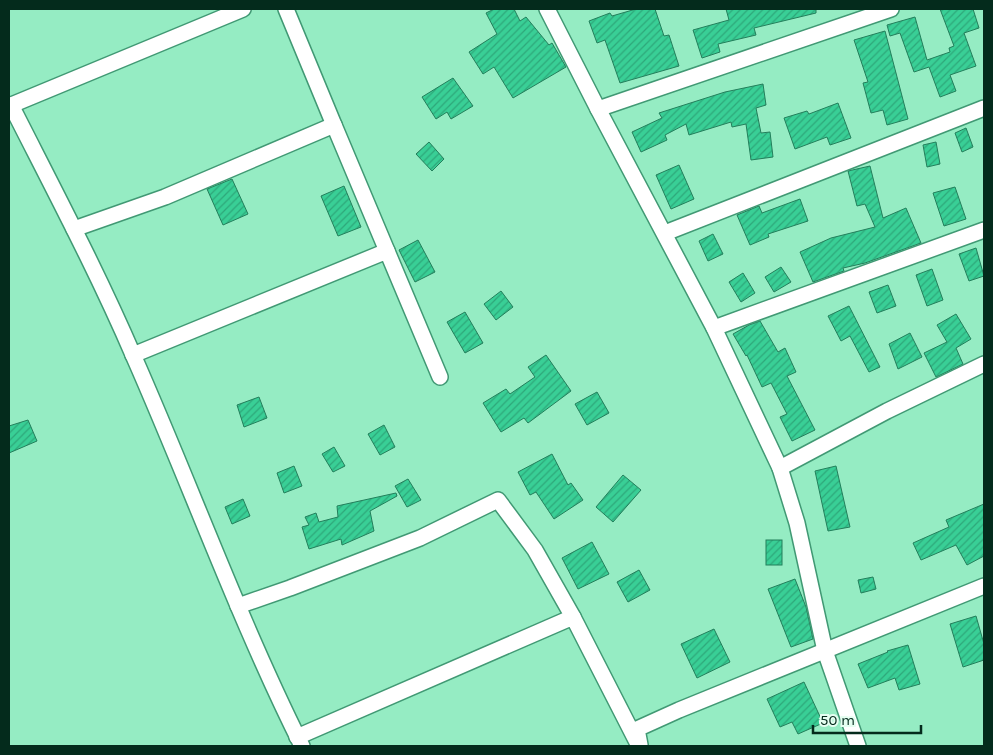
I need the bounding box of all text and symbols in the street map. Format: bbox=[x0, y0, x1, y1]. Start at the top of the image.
scale bar bbox=[813, 702, 920, 734]
text: 50 m bbox=[820, 711, 855, 729]

